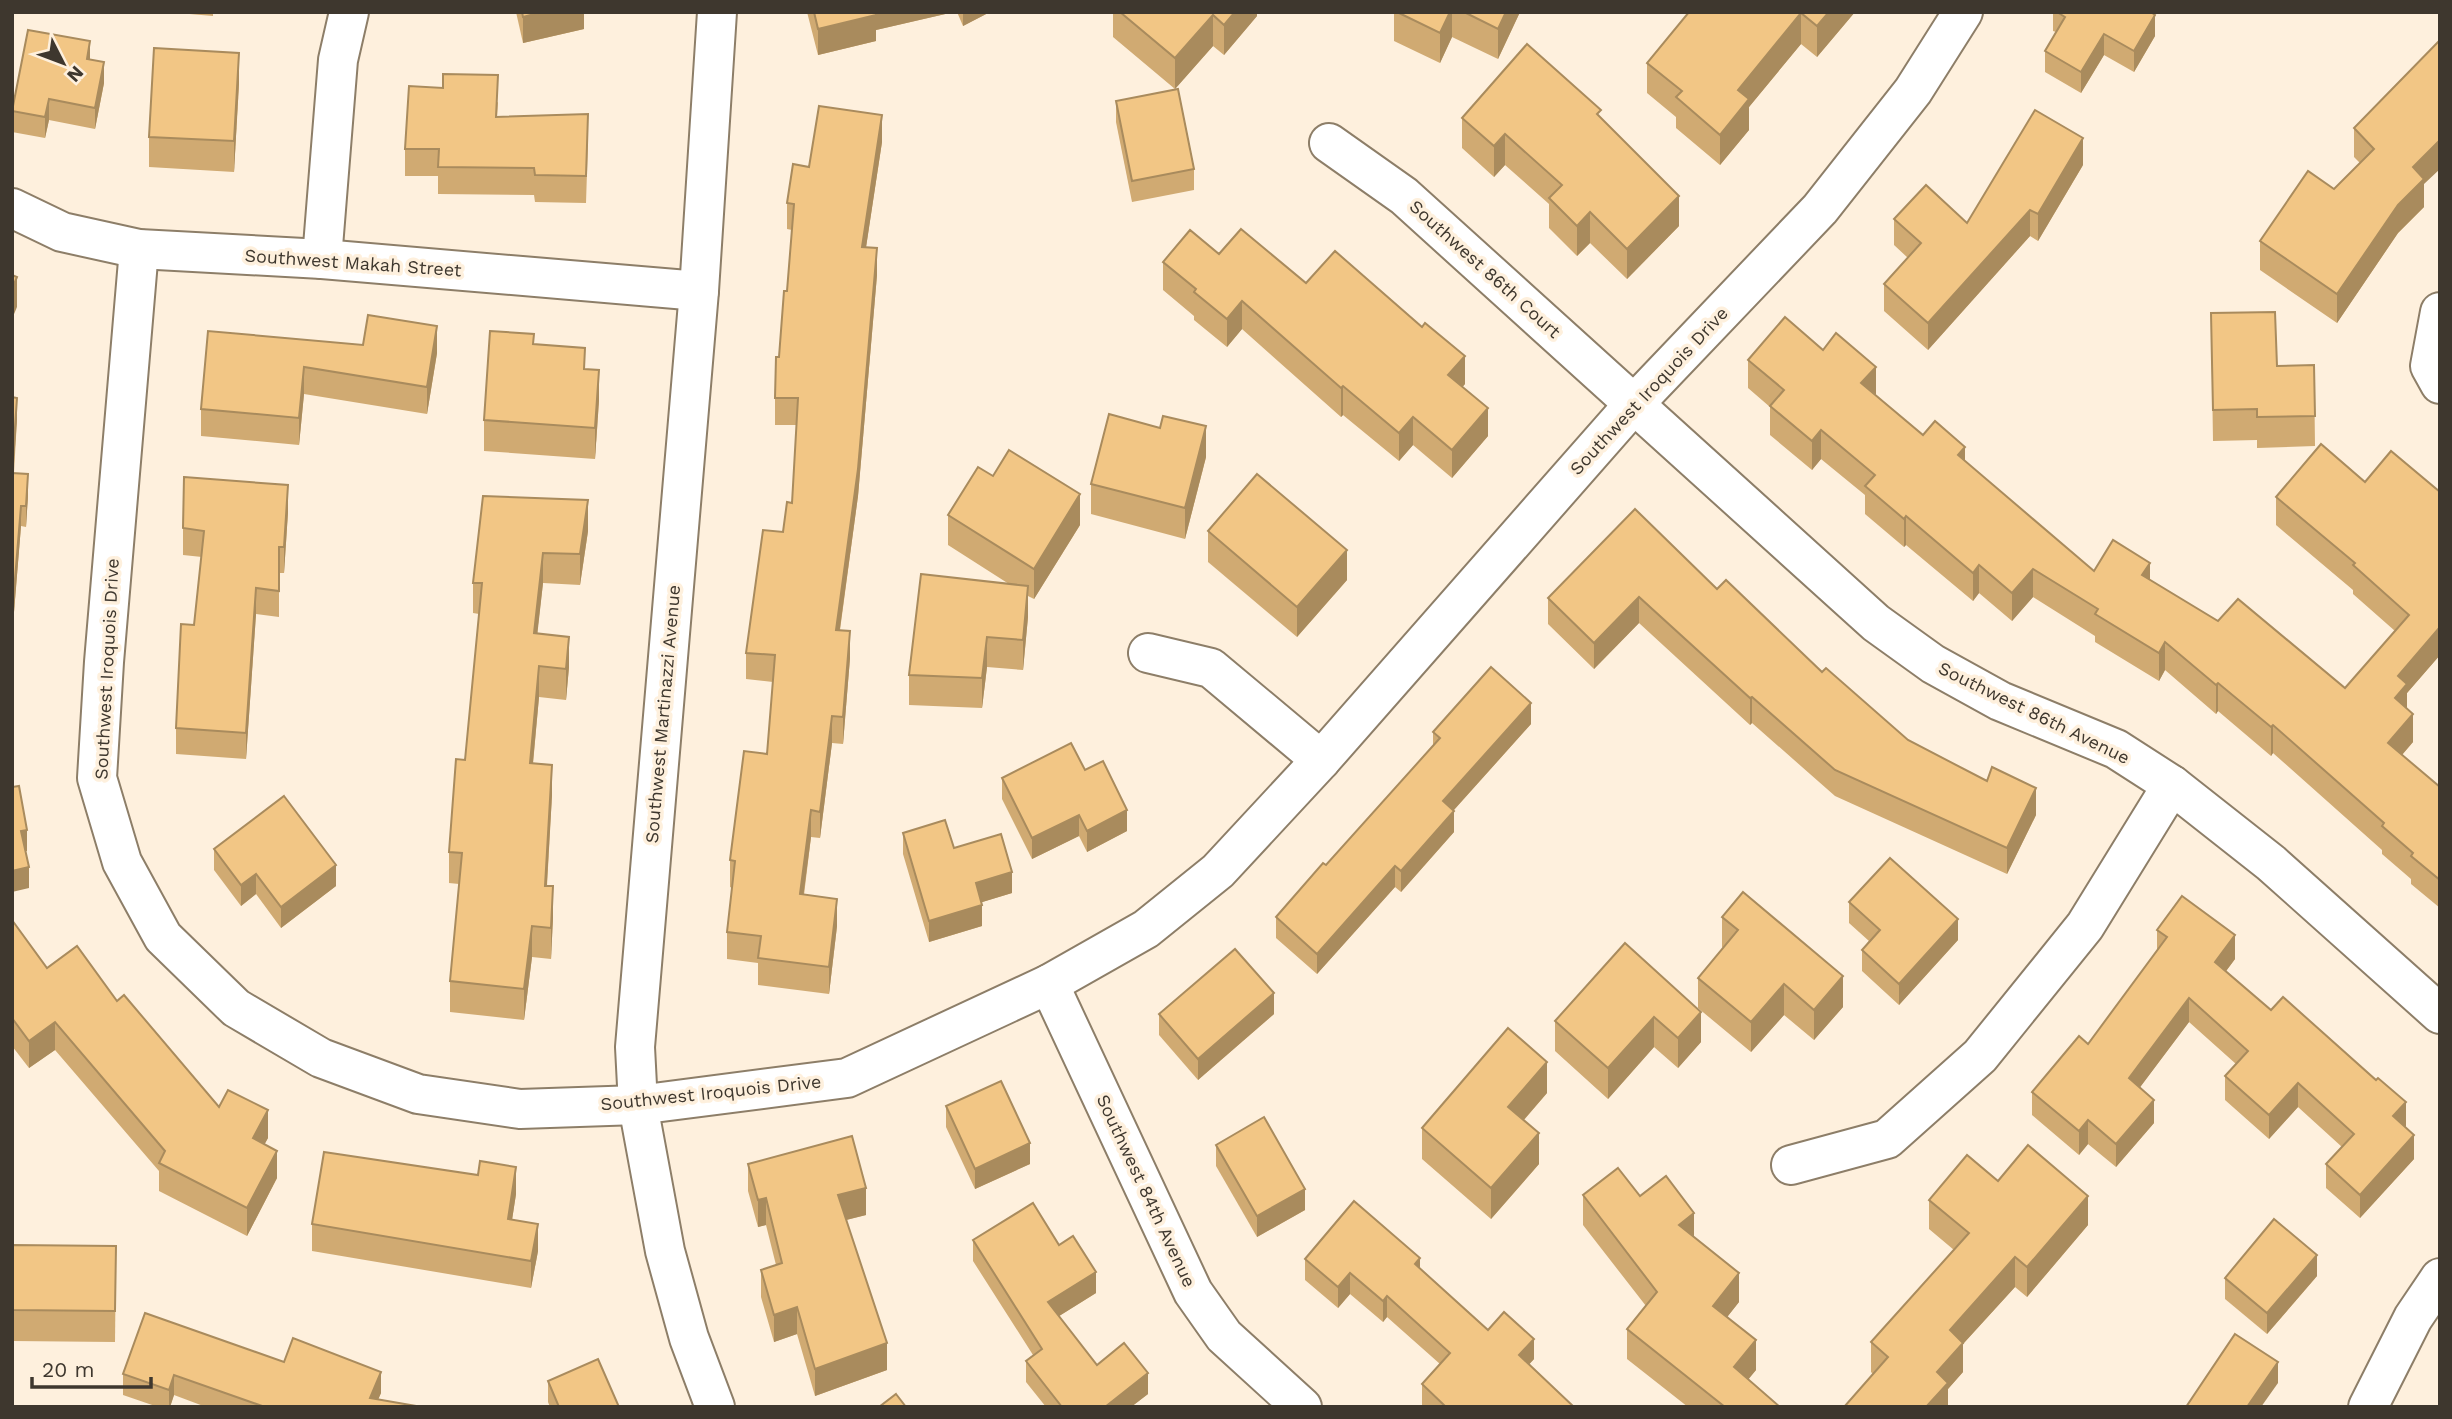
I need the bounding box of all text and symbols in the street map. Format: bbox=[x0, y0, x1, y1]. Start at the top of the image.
north arrow bbox=[28, 28, 98, 98]
text: N bbox=[62, 61, 89, 87]
street label: Southwest 86th Court bbox=[1406, 195, 1565, 342]
street label: Southwest Makah Street bbox=[244, 244, 463, 281]
street label: Southwest Iroquois Drive bbox=[1565, 302, 1732, 479]
street label: Southwest Iroquois Drive bbox=[90, 558, 123, 780]
street label: Southwest Martinazzi Avenue bbox=[641, 584, 684, 844]
street label: Southwest 86th Avenue bbox=[1935, 657, 2133, 768]
street label: Southwest Iroquois Drive bbox=[600, 1070, 822, 1115]
street label: Southwest 84th Avenue bbox=[1093, 1091, 1200, 1290]
scale bar bbox=[32, 1346, 150, 1390]
text: 20 m bbox=[42, 1357, 94, 1382]

